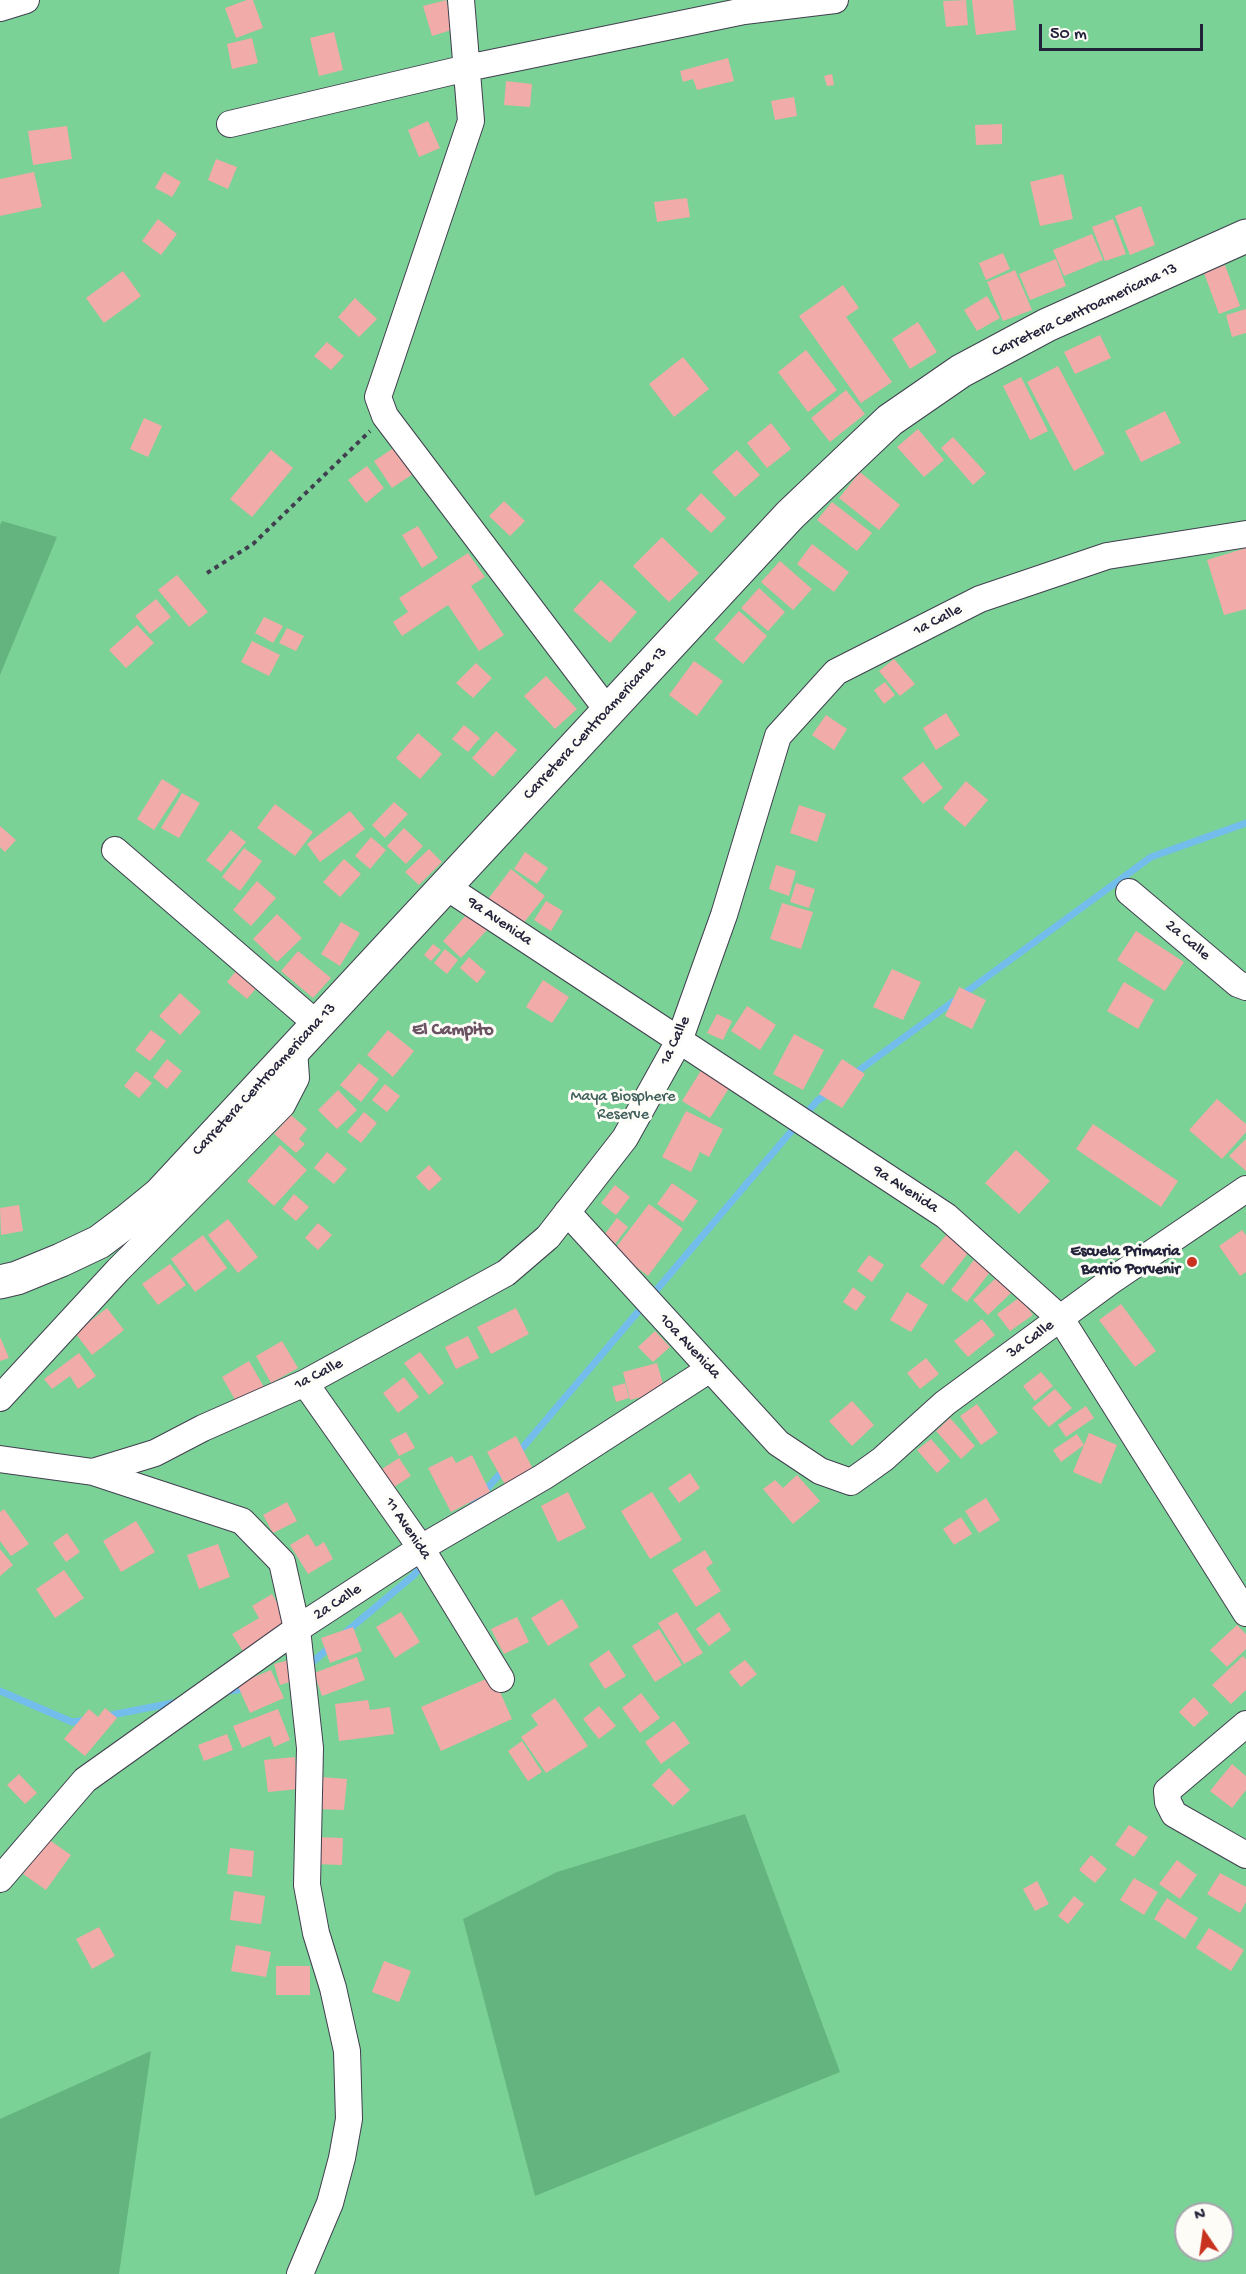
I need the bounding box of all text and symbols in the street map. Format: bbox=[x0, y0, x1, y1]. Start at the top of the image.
scale bar bbox=[1042, 12, 1206, 50]
text: 50 m bbox=[1050, 24, 1087, 45]
street label: Carretera Centroamericana 13 bbox=[989, 260, 1181, 362]
street label: 1a Calle bbox=[910, 601, 966, 641]
street label: Carretera Centroamericana 13 bbox=[520, 643, 672, 805]
street label: 9a Avenida bbox=[463, 893, 535, 951]
street label: 2a Calle bbox=[1160, 916, 1214, 966]
street label: Carretera Centroamericana 13 bbox=[189, 999, 341, 1161]
street label: 1a Calle bbox=[656, 1013, 696, 1069]
district label: El Campito bbox=[412, 1020, 494, 1042]
park label: Maya Biosphere Reserve bbox=[570, 1088, 676, 1126]
street label: 9a Avenida bbox=[868, 1162, 942, 1218]
place label: Escuela Primaria Barrio Porvenir bbox=[1071, 1243, 1180, 1281]
marker: Escuela Primaria Barrio Porvenir bbox=[1185, 1255, 1199, 1269]
street label: 10a Avenida bbox=[654, 1310, 724, 1384]
street label: 3a Calle bbox=[1004, 1316, 1058, 1364]
street label: 1a Calle bbox=[291, 1355, 347, 1395]
street label: 11 Avenida bbox=[379, 1494, 435, 1564]
street label: 2a Calle bbox=[310, 1580, 366, 1626]
north arrow bbox=[1174, 2202, 1234, 2262]
text: N bbox=[1193, 2205, 1208, 2226]

